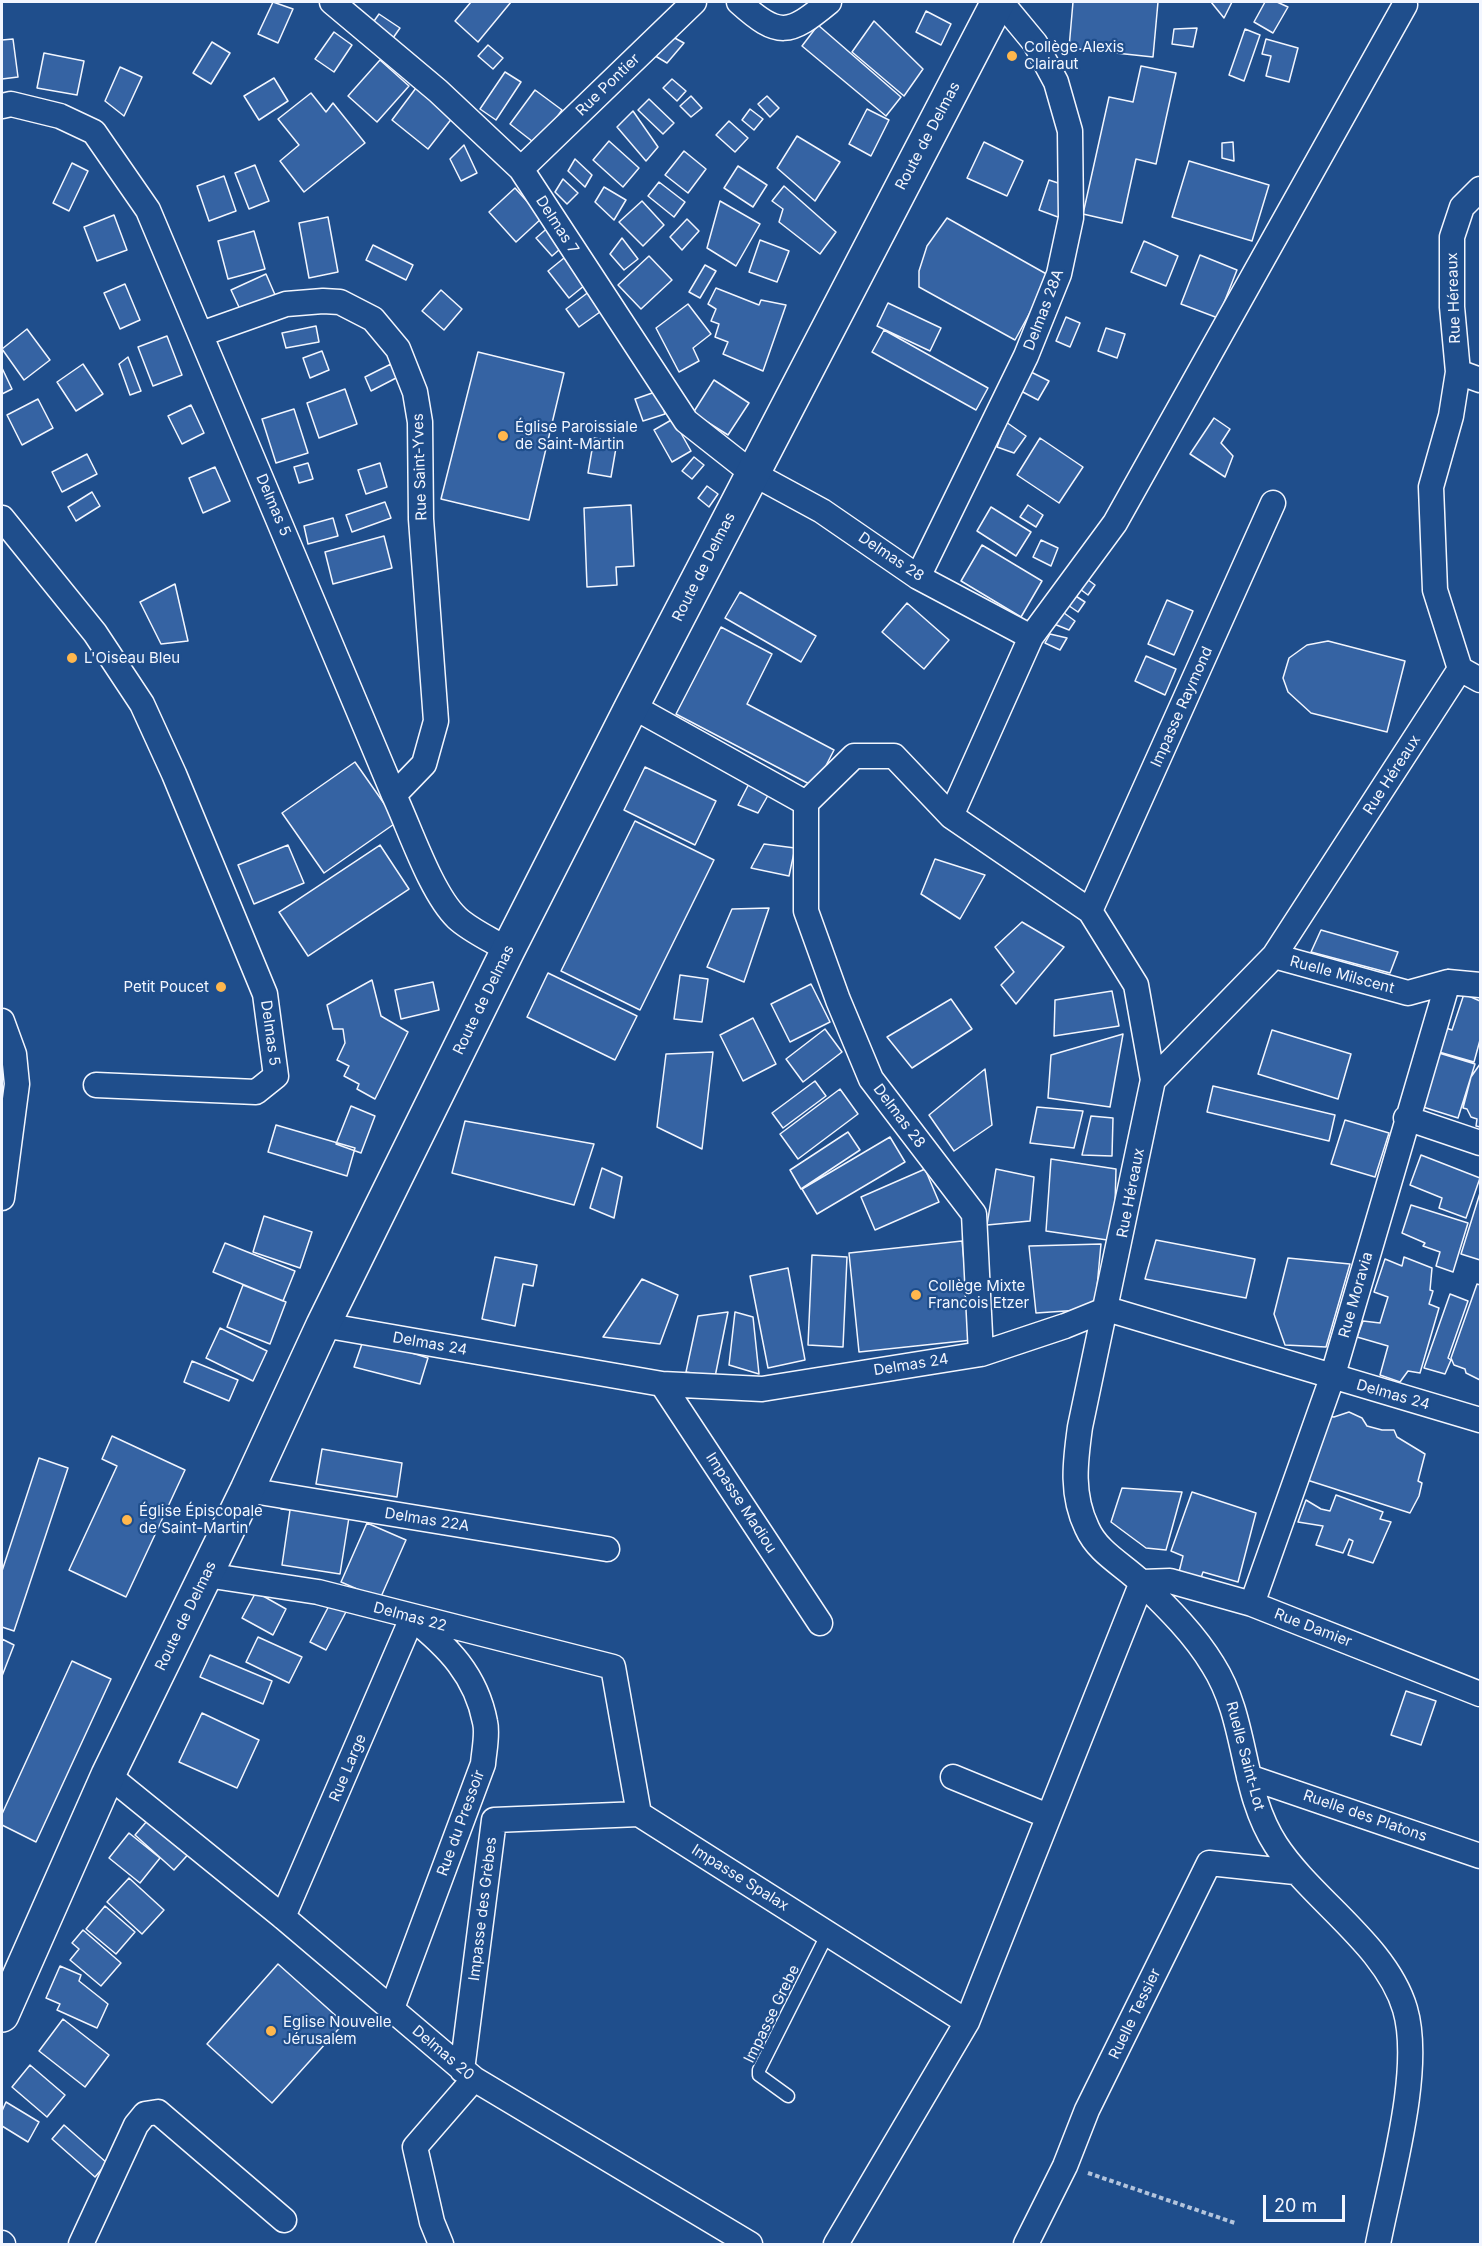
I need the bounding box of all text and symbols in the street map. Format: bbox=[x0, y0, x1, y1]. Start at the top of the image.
place label: Collège Alexis Clairaut bbox=[1024, 38, 1124, 73]
marker: Collège Alexis Clairaut bbox=[1005, 49, 1019, 63]
street label: Rue Pontier bbox=[572, 50, 644, 120]
street label: Route de Delmas bbox=[892, 79, 964, 193]
street label: Delmas 7 bbox=[532, 193, 582, 257]
street label: Rue Héreaux bbox=[1443, 252, 1465, 344]
street label: Delmas 28A bbox=[1020, 267, 1068, 353]
street label: Rue Saint-Yves bbox=[409, 413, 431, 521]
place label: Église Paroissiale de Saint-Martin bbox=[515, 418, 638, 453]
marker: Église Paroissiale de Saint-Martin bbox=[496, 429, 510, 443]
street label: Delmas 5 bbox=[252, 471, 294, 539]
street label: Route de Delmas bbox=[669, 510, 739, 624]
street label: Delmas 28 bbox=[855, 528, 927, 586]
street label: Impasse Raymond bbox=[1147, 644, 1217, 770]
place label: L'Oiseau Bleu bbox=[84, 649, 180, 667]
marker: L'Oiseau Bleu bbox=[65, 651, 79, 665]
street label: Rue Héreaux bbox=[1360, 732, 1424, 818]
street label: Route de Delmas bbox=[450, 942, 518, 1058]
street label: Ruelle Milscent bbox=[1288, 952, 1396, 998]
place label: Petit Poucet bbox=[124, 978, 209, 996]
marker: Petit Poucet bbox=[214, 980, 228, 994]
street label: Delmas 5 bbox=[256, 999, 284, 1067]
street label: Delmas 28 bbox=[869, 1081, 929, 1151]
street label: Rue Héreaux bbox=[1113, 1147, 1149, 1239]
street label: Rue Moravia bbox=[1335, 1250, 1377, 1340]
place label: Collège Mixte Francois Etzer bbox=[928, 1277, 1029, 1312]
marker: Collège Mixte Francois Etzer bbox=[909, 1288, 923, 1302]
street label: Delmas 24 bbox=[391, 1329, 469, 1359]
street label: Delmas 24 bbox=[872, 1350, 950, 1380]
street label: Delmas 24 bbox=[1354, 1376, 1432, 1414]
street label: Impasse Madiou bbox=[702, 1449, 780, 1557]
place label: Église Épiscopale de Saint-Martin bbox=[139, 1502, 263, 1537]
street label: Delmas 22A bbox=[383, 1504, 471, 1536]
marker: Église Épiscopale de Saint-Martin bbox=[120, 1513, 134, 1527]
street label: Route de Delmas bbox=[152, 1558, 220, 1674]
street label: Delmas 22 bbox=[371, 1599, 449, 1635]
street label: Rue Damier bbox=[1272, 1605, 1354, 1651]
street label: Ruelle Saint-Lot bbox=[1222, 1700, 1268, 1812]
street label: Rue Large bbox=[326, 1731, 370, 1805]
street label: Rue du Pressoir bbox=[433, 1767, 489, 1879]
street label: Ruelle des Platons bbox=[1301, 1786, 1429, 1846]
street label: Impasse des Grèbes bbox=[465, 1836, 501, 1982]
street label: Impasse Spalax bbox=[688, 1841, 792, 1915]
street label: Impasse Grebe bbox=[740, 1962, 804, 2066]
street label: Ruelle Tessier bbox=[1105, 1966, 1165, 2062]
place label: Eglise Nouvelle Jérusalem bbox=[283, 2013, 391, 2048]
street label: Delmas 20 bbox=[408, 2022, 478, 2084]
marker: Eglise Nouvelle Jérusalem bbox=[264, 2024, 278, 2038]
scale bar bbox=[1266, 2183, 1348, 2221]
text: 20 m bbox=[1274, 2195, 1317, 2216]

